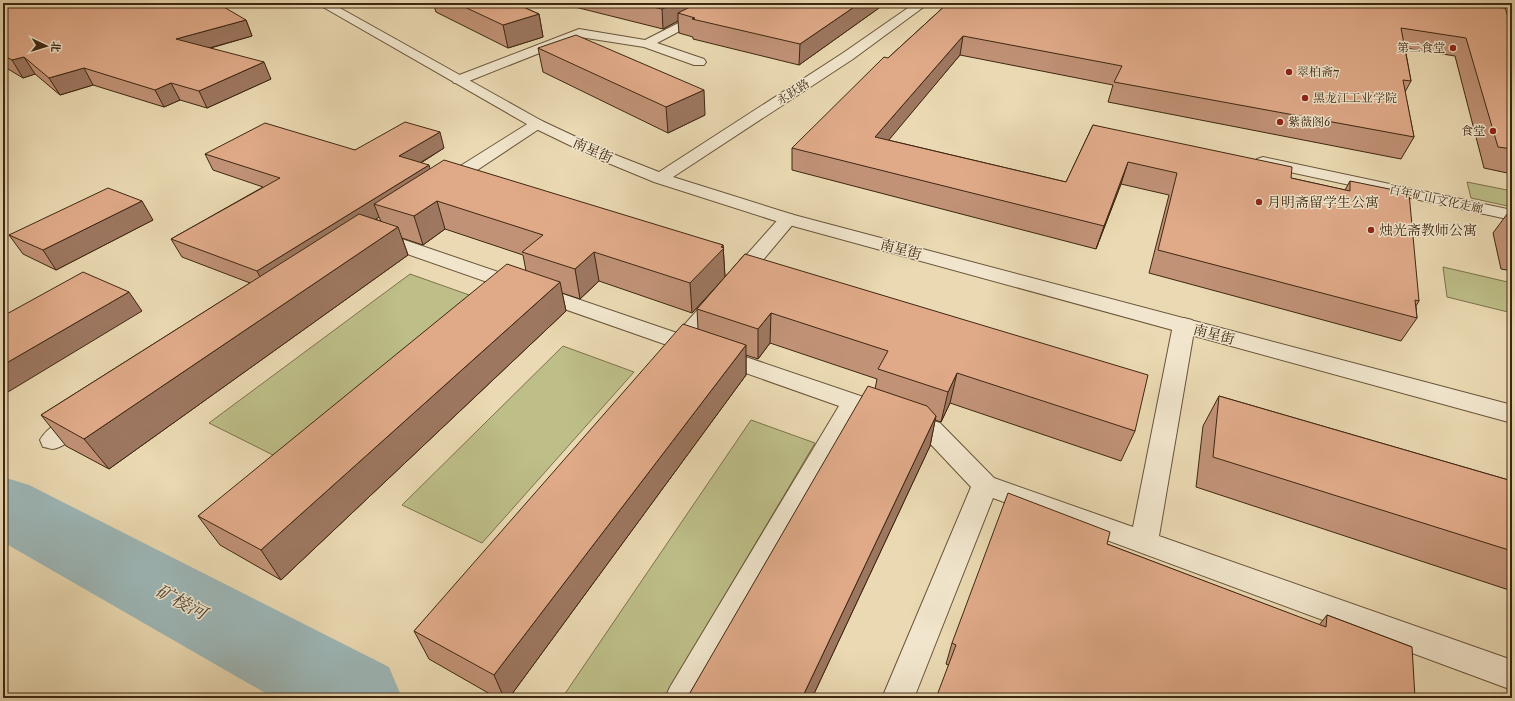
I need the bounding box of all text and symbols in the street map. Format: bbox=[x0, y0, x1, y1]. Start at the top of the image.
north arrow bbox=[26, 26, 66, 66]
text: 北 bbox=[49, 41, 62, 53]
place label: 第二食堂 bbox=[1397, 41, 1445, 55]
marker: 第二食堂 bbox=[1448, 43, 1458, 53]
place label: 翠柏斋7 bbox=[1297, 65, 1339, 79]
marker: 翠柏斋7 bbox=[1284, 67, 1294, 77]
street label: 永跃路 bbox=[774, 76, 812, 108]
place label: 黑龙江工业学院 bbox=[1313, 91, 1397, 105]
marker: 黑龙江工业学院 bbox=[1300, 93, 1310, 103]
place label: 紫薇阁6 bbox=[1288, 115, 1331, 129]
marker: 紫薇阁6 bbox=[1275, 117, 1285, 127]
place label: 食堂 bbox=[1461, 124, 1485, 138]
marker: 食堂 bbox=[1488, 126, 1498, 136]
street label: 南星街 bbox=[570, 134, 615, 167]
street label: 百年矿山文化走廊 bbox=[1388, 182, 1484, 216]
place label: 月明斋留学生公寓 bbox=[1267, 194, 1379, 211]
marker: 月明斋留学生公寓 bbox=[1254, 197, 1264, 207]
place label: 烛光斋教师公寓 bbox=[1379, 222, 1477, 239]
marker: 烛光斋教师公寓 bbox=[1366, 225, 1376, 235]
street label: 南星街 bbox=[878, 236, 923, 263]
street label: 南星街 bbox=[1191, 321, 1236, 348]
water label: 矿棱河 bbox=[152, 580, 213, 626]

